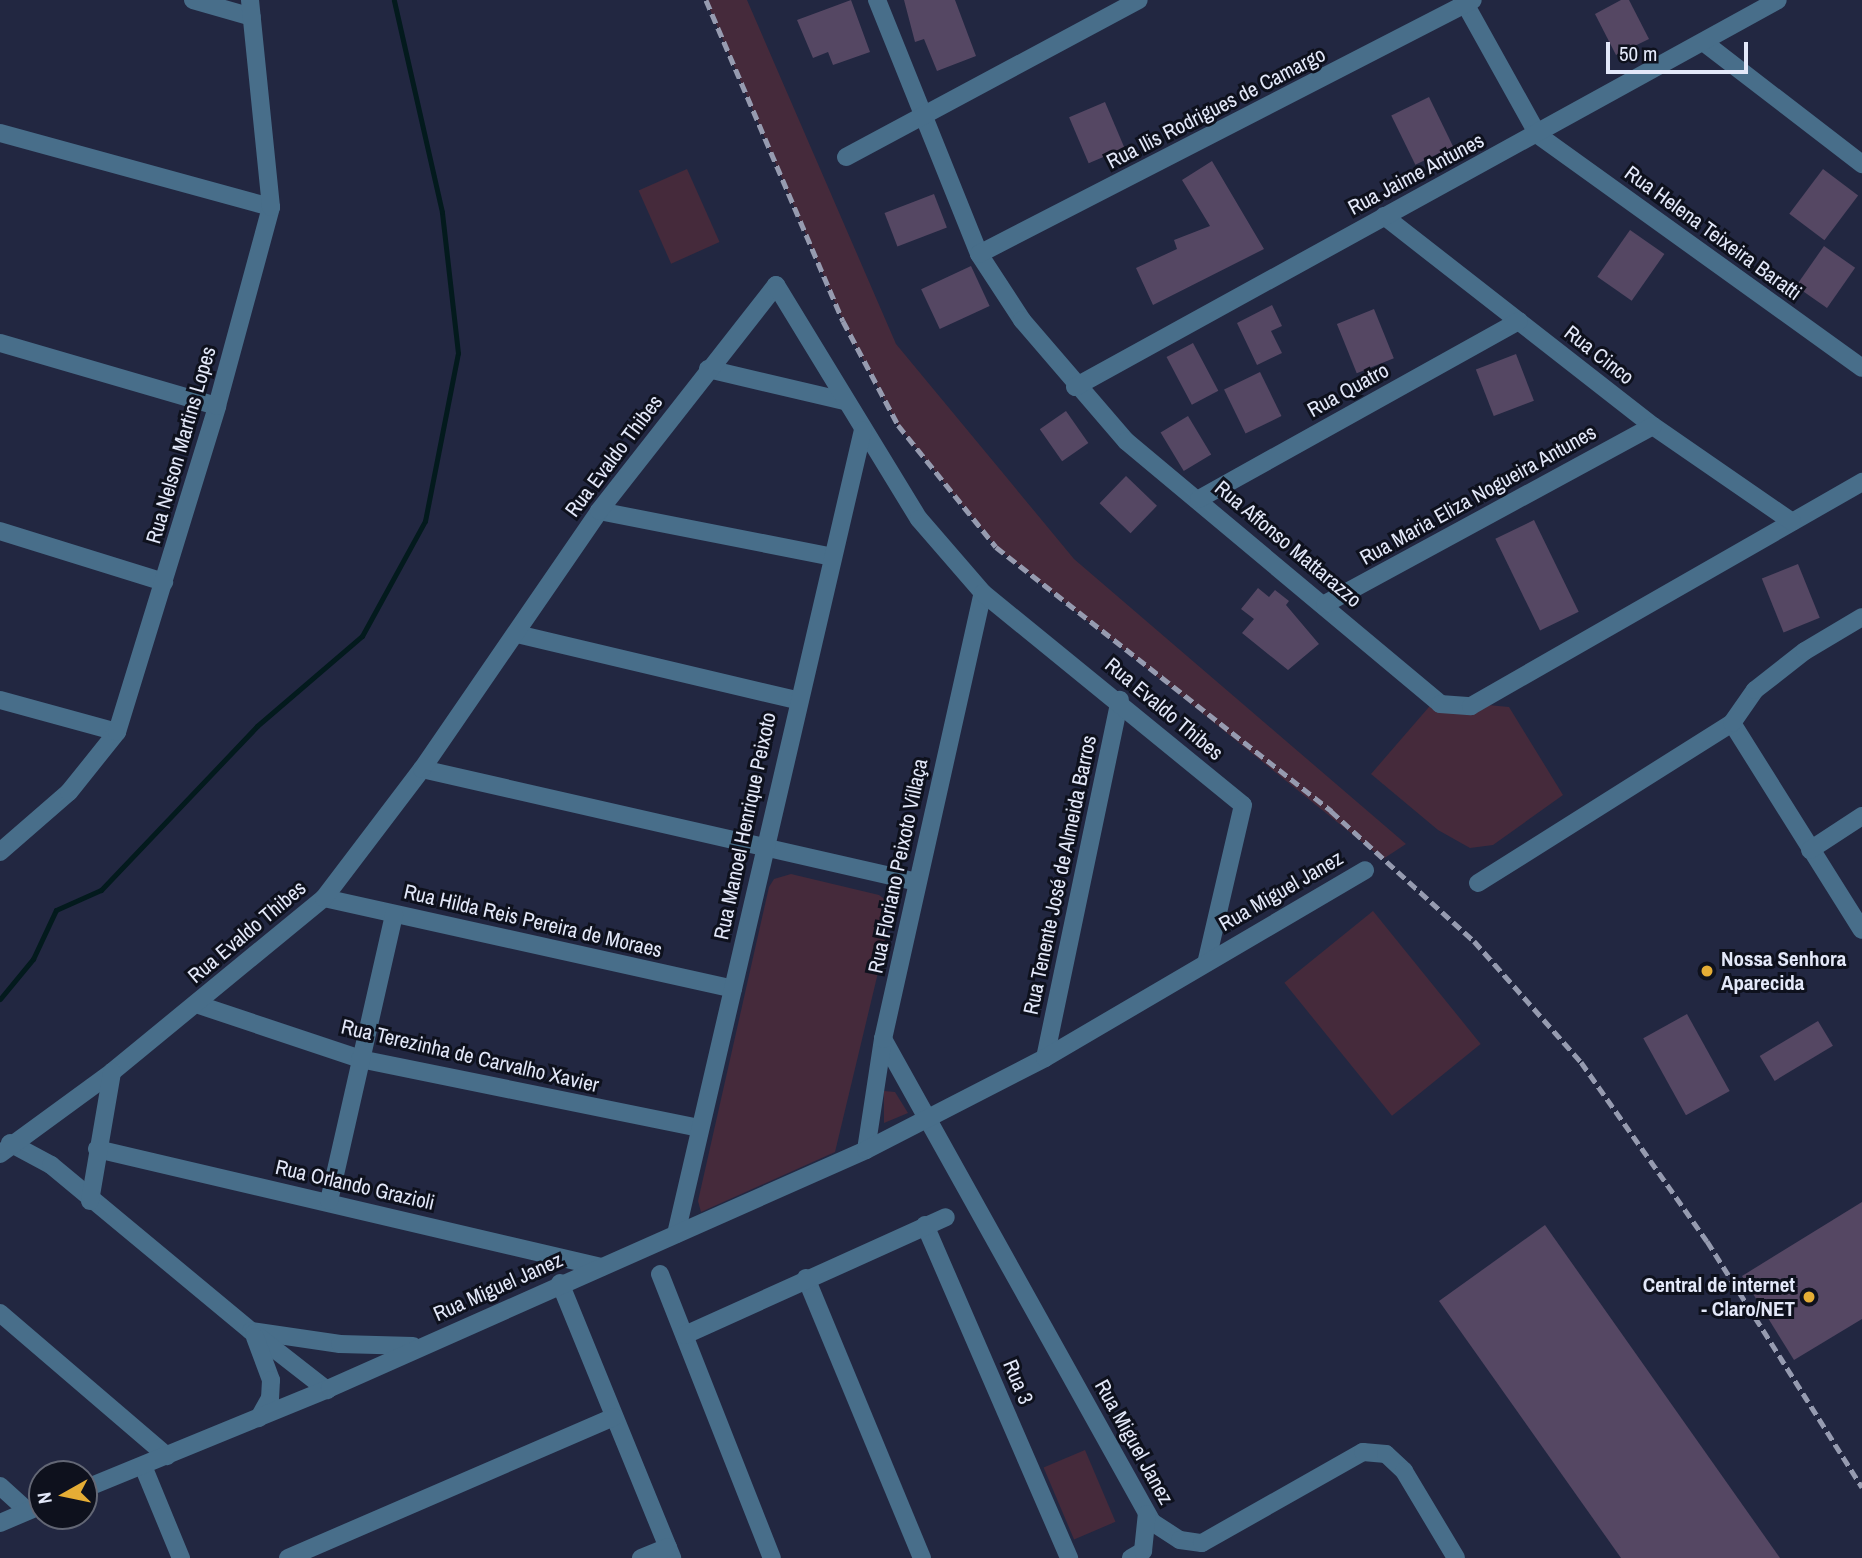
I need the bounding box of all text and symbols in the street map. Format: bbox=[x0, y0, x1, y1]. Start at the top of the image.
scale bar bbox=[1610, 28, 1752, 72]
text: 50 m bbox=[1619, 39, 1657, 68]
street label: Rua Ilis Rodrigues de Camargo bbox=[1102, 42, 1330, 174]
street label: Rua Jaime Antunes bbox=[1343, 127, 1489, 221]
street label: Rua Helena Teixeira Baratti bbox=[1620, 160, 1806, 306]
street label: Rua Cinco bbox=[1559, 320, 1639, 390]
street label: Rua Nelson Martins Lopes bbox=[141, 344, 221, 546]
street label: Rua Quatro bbox=[1303, 357, 1393, 423]
street label: Rua Evaldo Thibes bbox=[560, 390, 668, 522]
street label: Rua Maria Eliza Nogueira Antunes bbox=[1355, 419, 1601, 571]
street label: Rua Affonso Mattarazzo bbox=[1209, 475, 1367, 613]
street label: Rua Evaldo Thibes bbox=[1100, 652, 1228, 766]
street label: Rua Manoel Henrique Peixoto bbox=[709, 710, 781, 942]
street label: Rua Tenente José de Almeida Barros bbox=[1018, 732, 1102, 1018]
street label: Rua Floriano Peixoto Villaça bbox=[863, 756, 933, 976]
street label: Rua Miguel Janez bbox=[1215, 845, 1347, 937]
street label: Rua Evaldo Thibes bbox=[183, 875, 311, 989]
street label: Rua Hilda Reis Pereira de Moraes bbox=[401, 879, 665, 963]
place label: Nossa Senhora Aparecida bbox=[1721, 946, 1846, 996]
marker: Nossa Senhora Aparecida bbox=[1699, 963, 1715, 979]
street label: Rua Terezinha de Carvalho Xavier bbox=[339, 1014, 601, 1098]
street label: Rua Orlando Grazioli bbox=[273, 1154, 437, 1216]
street label: Rua Miguel Janez bbox=[429, 1247, 567, 1327]
place label: Central de internet - Claro/NET bbox=[1643, 1272, 1795, 1322]
marker: Central de internet - Claro/NET bbox=[1801, 1289, 1817, 1305]
street label: Rua 3 bbox=[997, 1356, 1039, 1408]
street label: Rua Miguel Janez bbox=[1089, 1375, 1179, 1509]
north arrow bbox=[28, 1460, 98, 1530]
text: N bbox=[31, 1490, 58, 1506]

